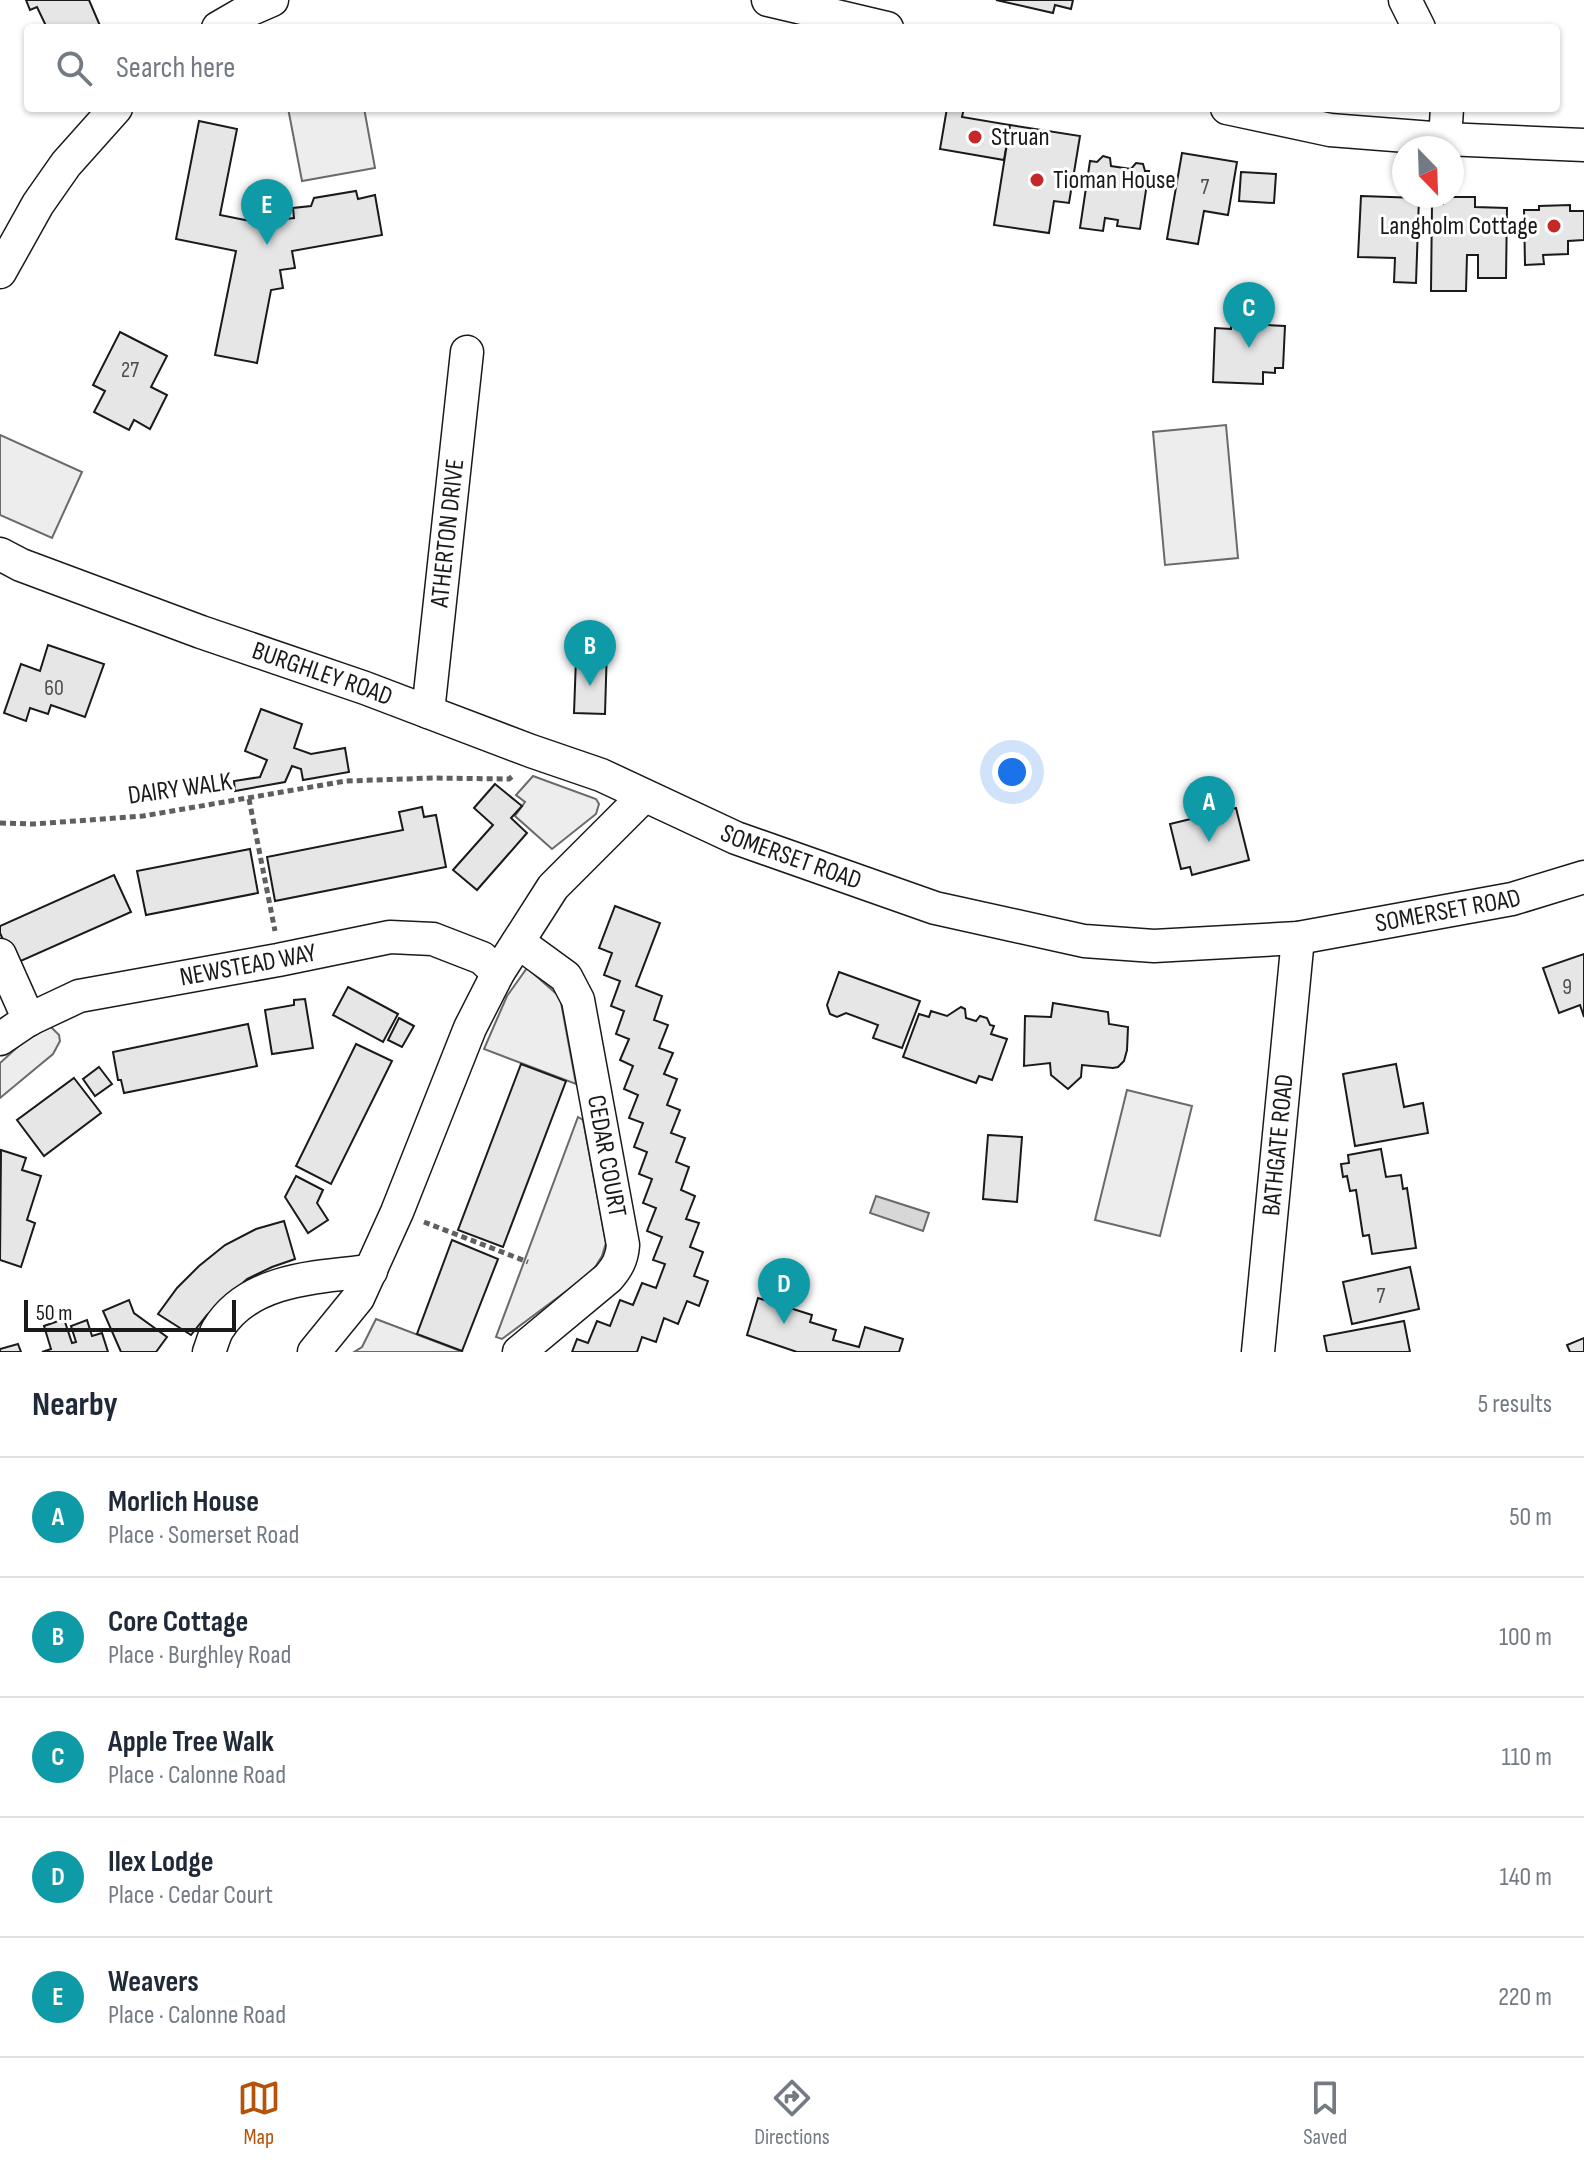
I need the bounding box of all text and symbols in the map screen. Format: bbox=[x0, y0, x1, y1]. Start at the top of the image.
search box bbox=[24, 24, 1560, 112]
icon: search bbox=[52, 46, 96, 90]
text: Search here bbox=[116, 50, 235, 86]
place label: Struan bbox=[991, 122, 1050, 153]
marker: Struan bbox=[966, 128, 984, 146]
north arrow bbox=[1392, 136, 1464, 208]
place label: Tioman House bbox=[1053, 165, 1176, 196]
marker: Tioman House bbox=[1028, 171, 1046, 189]
house number: 7 bbox=[1201, 174, 1210, 201]
pin: E bbox=[241, 179, 293, 245]
place label: Langholm Cottage bbox=[1380, 211, 1538, 242]
marker: Langholm Cottage bbox=[1545, 217, 1563, 235]
pin: C bbox=[1223, 282, 1275, 348]
house number: 27 bbox=[121, 357, 139, 384]
street label: ATHERTON DRIVE bbox=[424, 457, 471, 610]
pin: B bbox=[564, 620, 616, 686]
street label: BURGHLEY ROAD bbox=[248, 635, 397, 712]
house number: 60 bbox=[44, 675, 64, 702]
your location bbox=[992, 752, 1032, 792]
street label: DAIRY WALK bbox=[126, 766, 234, 812]
pin: A bbox=[1183, 776, 1235, 842]
street label: SOMERSET ROAD bbox=[716, 818, 866, 896]
street label: SOMERSET ROAD bbox=[1373, 882, 1525, 939]
street label: NEWSTEAD WAY bbox=[177, 937, 319, 993]
house number: 9 bbox=[1562, 974, 1572, 1001]
street label: BATHGATE ROAD bbox=[1256, 1073, 1300, 1217]
street label: CEDAR COURT bbox=[580, 1093, 633, 1220]
pin: D bbox=[758, 1258, 810, 1324]
house number: 7 bbox=[1377, 1283, 1386, 1310]
scale bar bbox=[24, 1296, 236, 1332]
text: 50 m bbox=[36, 1300, 72, 1327]
text: Nearby bbox=[32, 1384, 118, 1425]
text: 5 results bbox=[1478, 1389, 1552, 1420]
text: Morlich House bbox=[108, 1484, 259, 1520]
text: A bbox=[52, 1502, 64, 1533]
text: 50 m bbox=[1509, 1502, 1552, 1533]
text: Place · Somerset Road bbox=[108, 1520, 299, 1551]
text: Core Cottage bbox=[108, 1604, 248, 1640]
text: B bbox=[52, 1622, 64, 1653]
text: 100 m bbox=[1499, 1622, 1552, 1653]
text: Place · Burghley Road bbox=[108, 1640, 291, 1671]
text: Apple Tree Walk bbox=[108, 1724, 274, 1760]
text: C bbox=[51, 1742, 65, 1773]
text: 110 m bbox=[1501, 1742, 1552, 1773]
text: Place · Calonne Road bbox=[108, 1760, 286, 1791]
text: Ilex Lodge bbox=[108, 1844, 213, 1880]
text: D bbox=[51, 1862, 65, 1893]
text: 140 m bbox=[1500, 1862, 1552, 1893]
text: Place · Cedar Court bbox=[108, 1880, 273, 1911]
text: Weavers bbox=[108, 1964, 199, 2000]
text: E bbox=[52, 1982, 64, 2013]
text: 220 m bbox=[1498, 1982, 1552, 2013]
text: Place · Calonne Road bbox=[108, 2000, 286, 2031]
tab: Map bbox=[237, 2076, 281, 2151]
tab: Directions bbox=[754, 2076, 830, 2151]
tab: Saved bbox=[1303, 2076, 1347, 2151]

